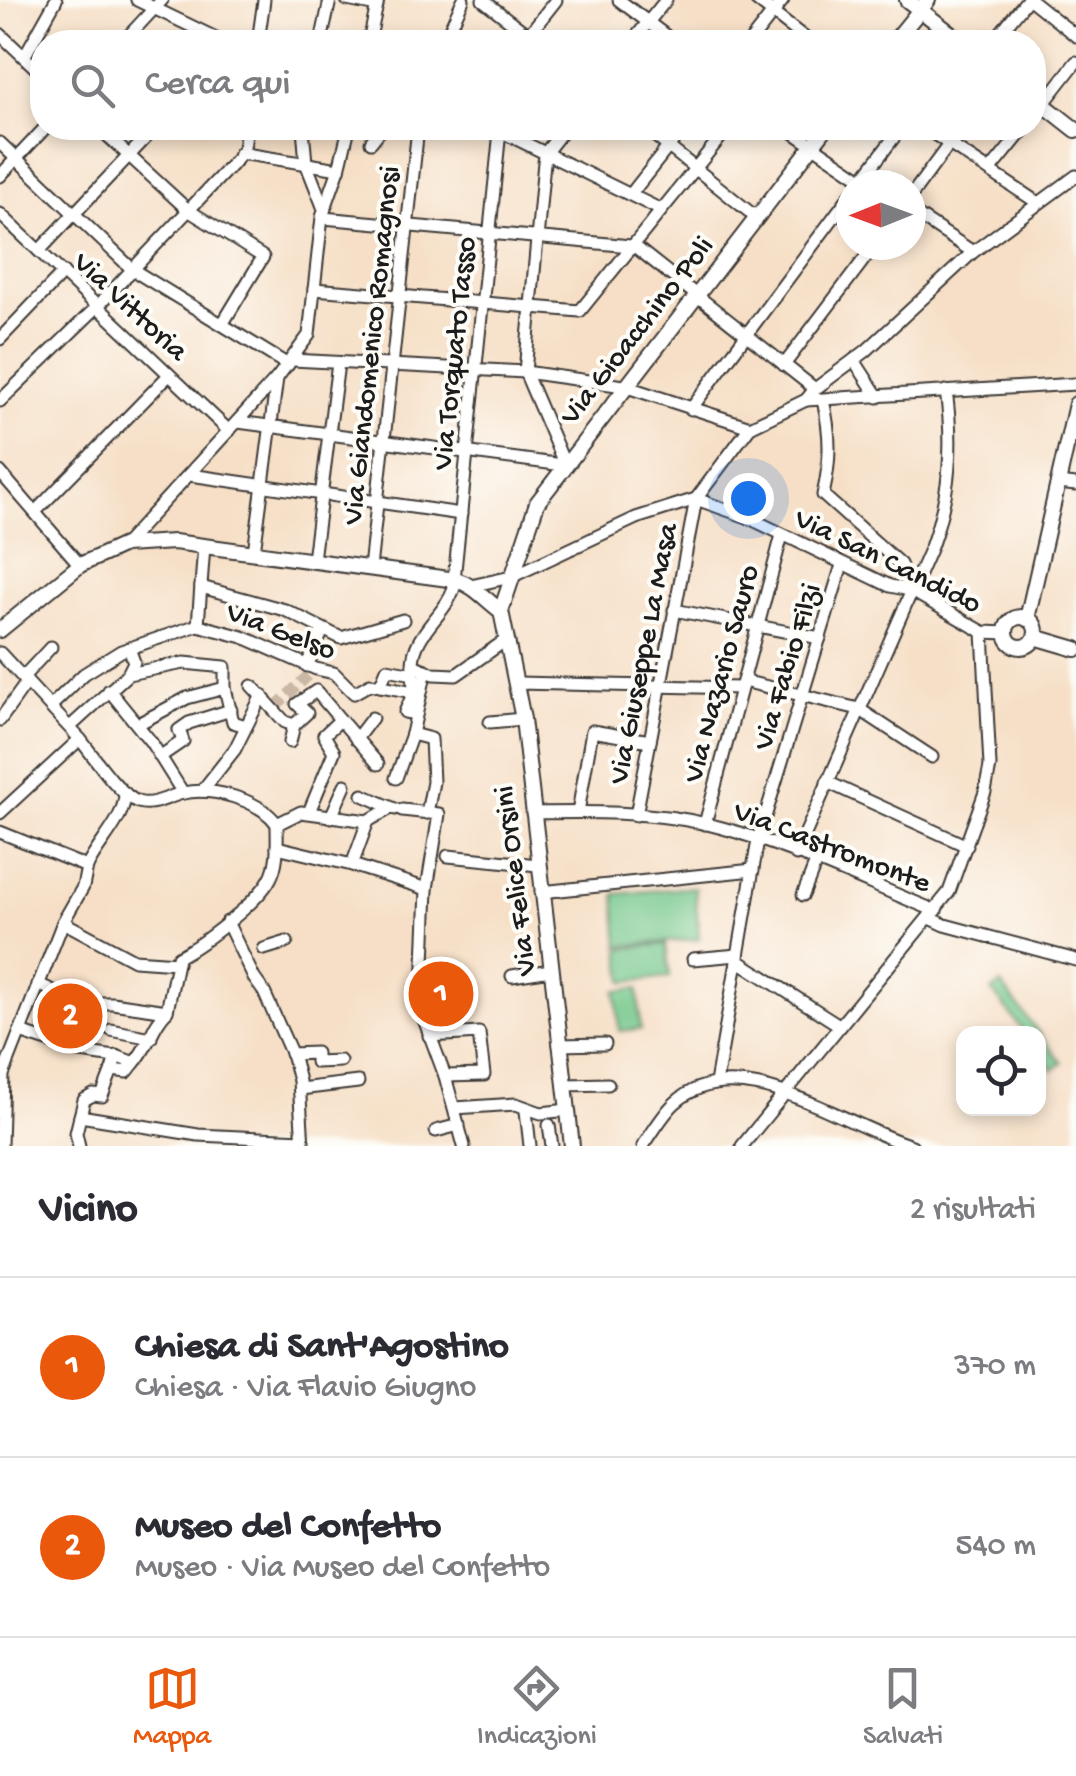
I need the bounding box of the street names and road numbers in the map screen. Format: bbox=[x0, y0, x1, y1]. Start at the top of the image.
street label: Via Giandomenico Romagnosi bbox=[337, 164, 410, 528]
street label: Via Gioacchino Poli bbox=[553, 230, 723, 434]
street label: Via Torquato Tasso bbox=[427, 235, 486, 473]
street label: Via Vittoria bbox=[64, 246, 194, 371]
street label: Via San Candido bbox=[787, 502, 986, 623]
street label: Via Giuseppe La Masa bbox=[603, 519, 688, 788]
street label: Via Nazario Sauro bbox=[677, 562, 769, 788]
street label: Via Fabio Filzi bbox=[747, 580, 831, 756]
street label: Via Gelso bbox=[220, 596, 340, 670]
street label: Via Felice Orsini bbox=[488, 784, 547, 978]
street label: Via Castromonte bbox=[727, 795, 935, 903]

